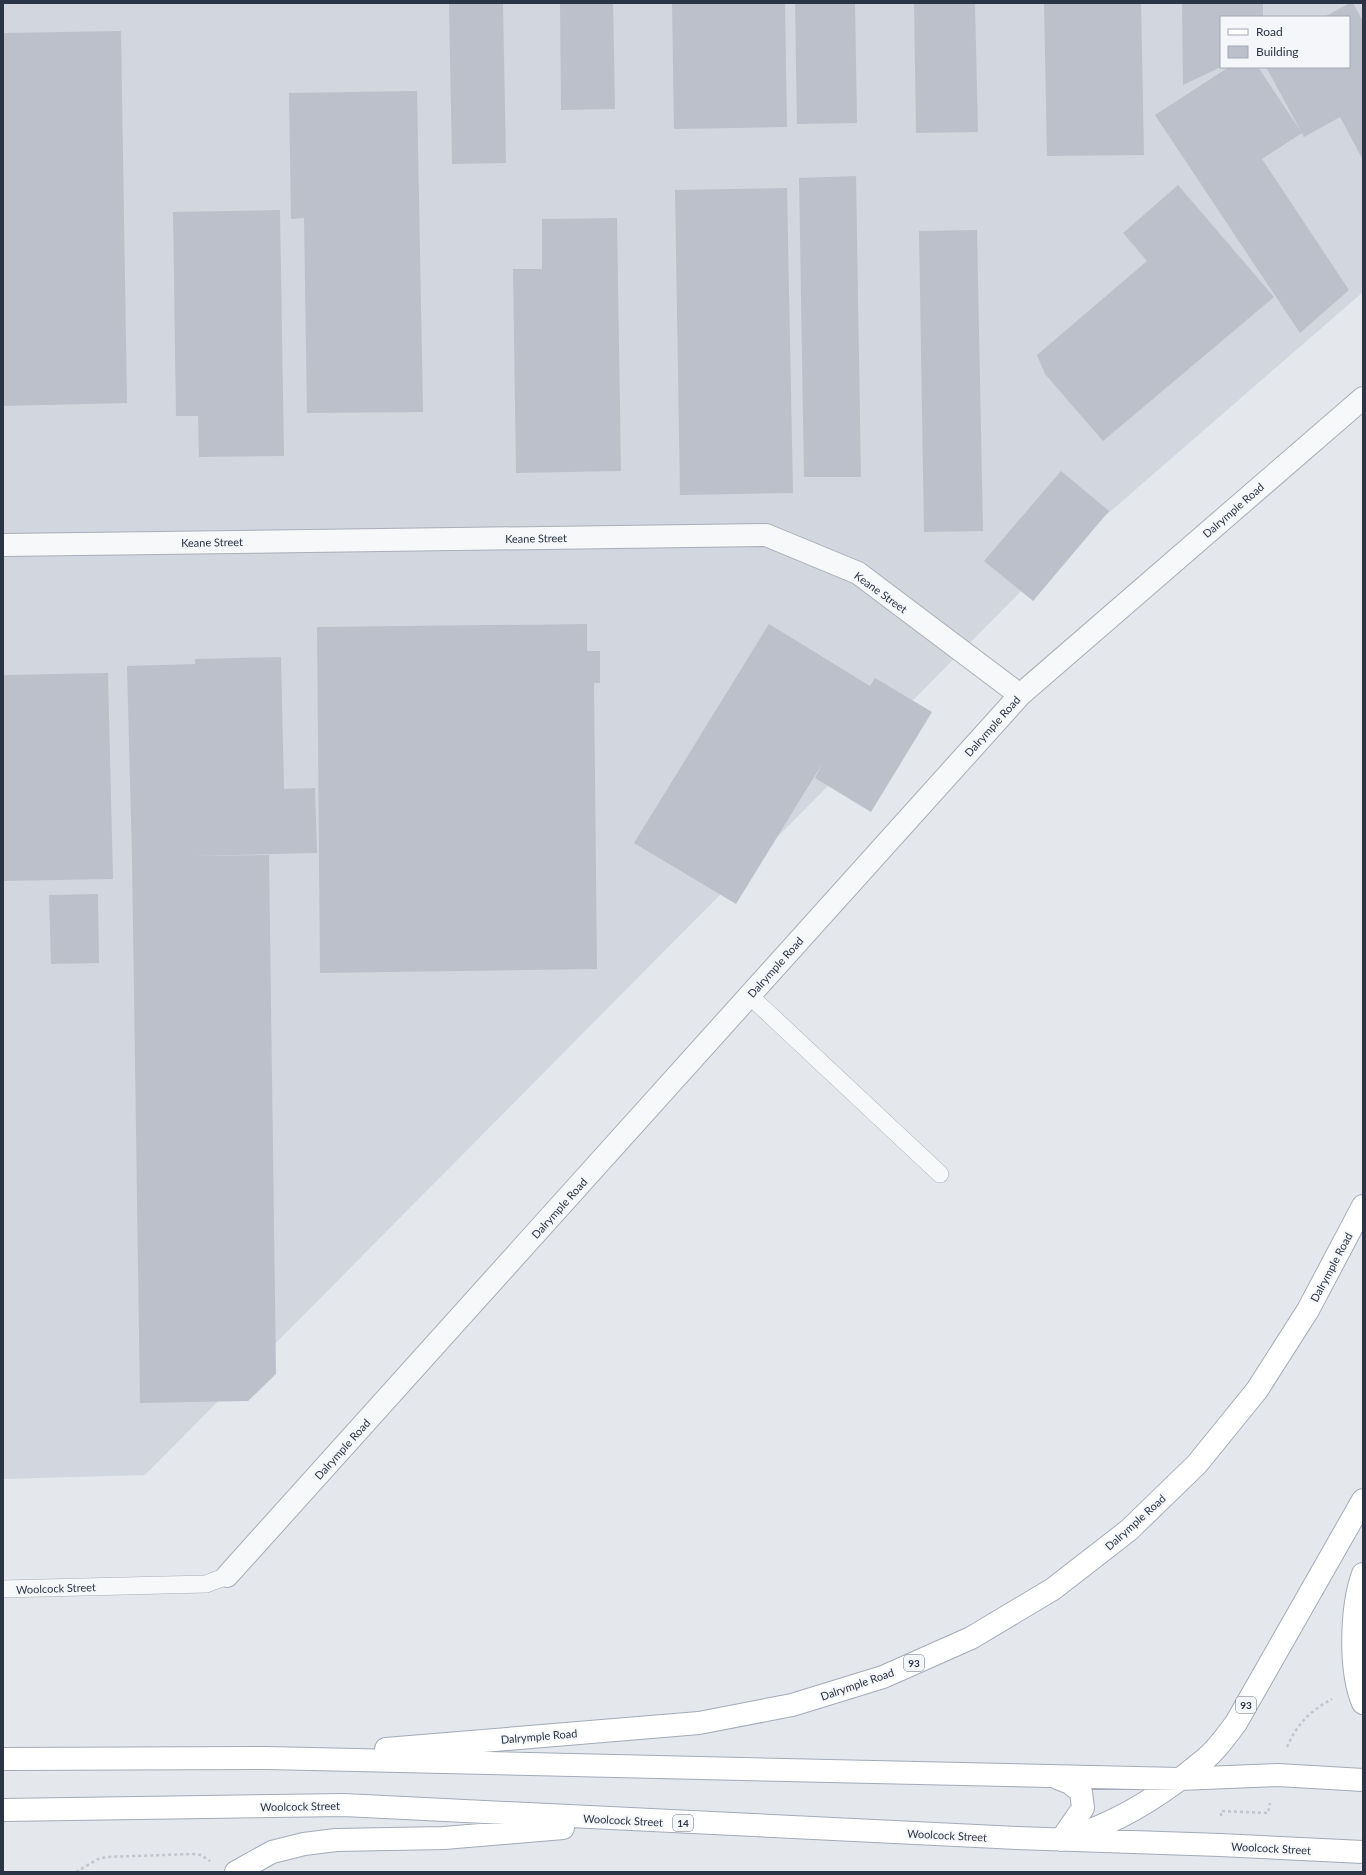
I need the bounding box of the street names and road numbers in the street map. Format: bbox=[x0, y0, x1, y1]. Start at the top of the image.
street label: Dalrymple Road bbox=[1200, 480, 1266, 540]
street label: Keane Street bbox=[505, 531, 567, 545]
street label: Keane Street bbox=[181, 535, 243, 549]
street label: Keane Street bbox=[852, 569, 910, 615]
street label: Dalrymple Road bbox=[961, 693, 1023, 759]
street label: Dalrymple Road bbox=[744, 934, 806, 1000]
street label: Dalrymple Road bbox=[528, 1175, 590, 1241]
street label: Dalrymple Road bbox=[1307, 1230, 1355, 1304]
street label: Dalrymple Road bbox=[311, 1416, 373, 1482]
street label: Dalrymple Road bbox=[1102, 1491, 1168, 1553]
street label: Woolcock Street bbox=[16, 1580, 96, 1596]
road number: 93 bbox=[904, 1655, 924, 1671]
street label: Dalrymple Road bbox=[819, 1665, 895, 1703]
road number: 93 bbox=[1236, 1697, 1256, 1713]
street label: Dalrymple Road bbox=[500, 1726, 578, 1746]
street label: Woolcock Street bbox=[260, 1799, 340, 1813]
street label: Woolcock Street bbox=[583, 1811, 663, 1829]
road number: 14 bbox=[673, 1815, 693, 1831]
street label: Woolcock Street bbox=[907, 1826, 987, 1844]
street label: Woolcock Street bbox=[1231, 1839, 1311, 1857]

